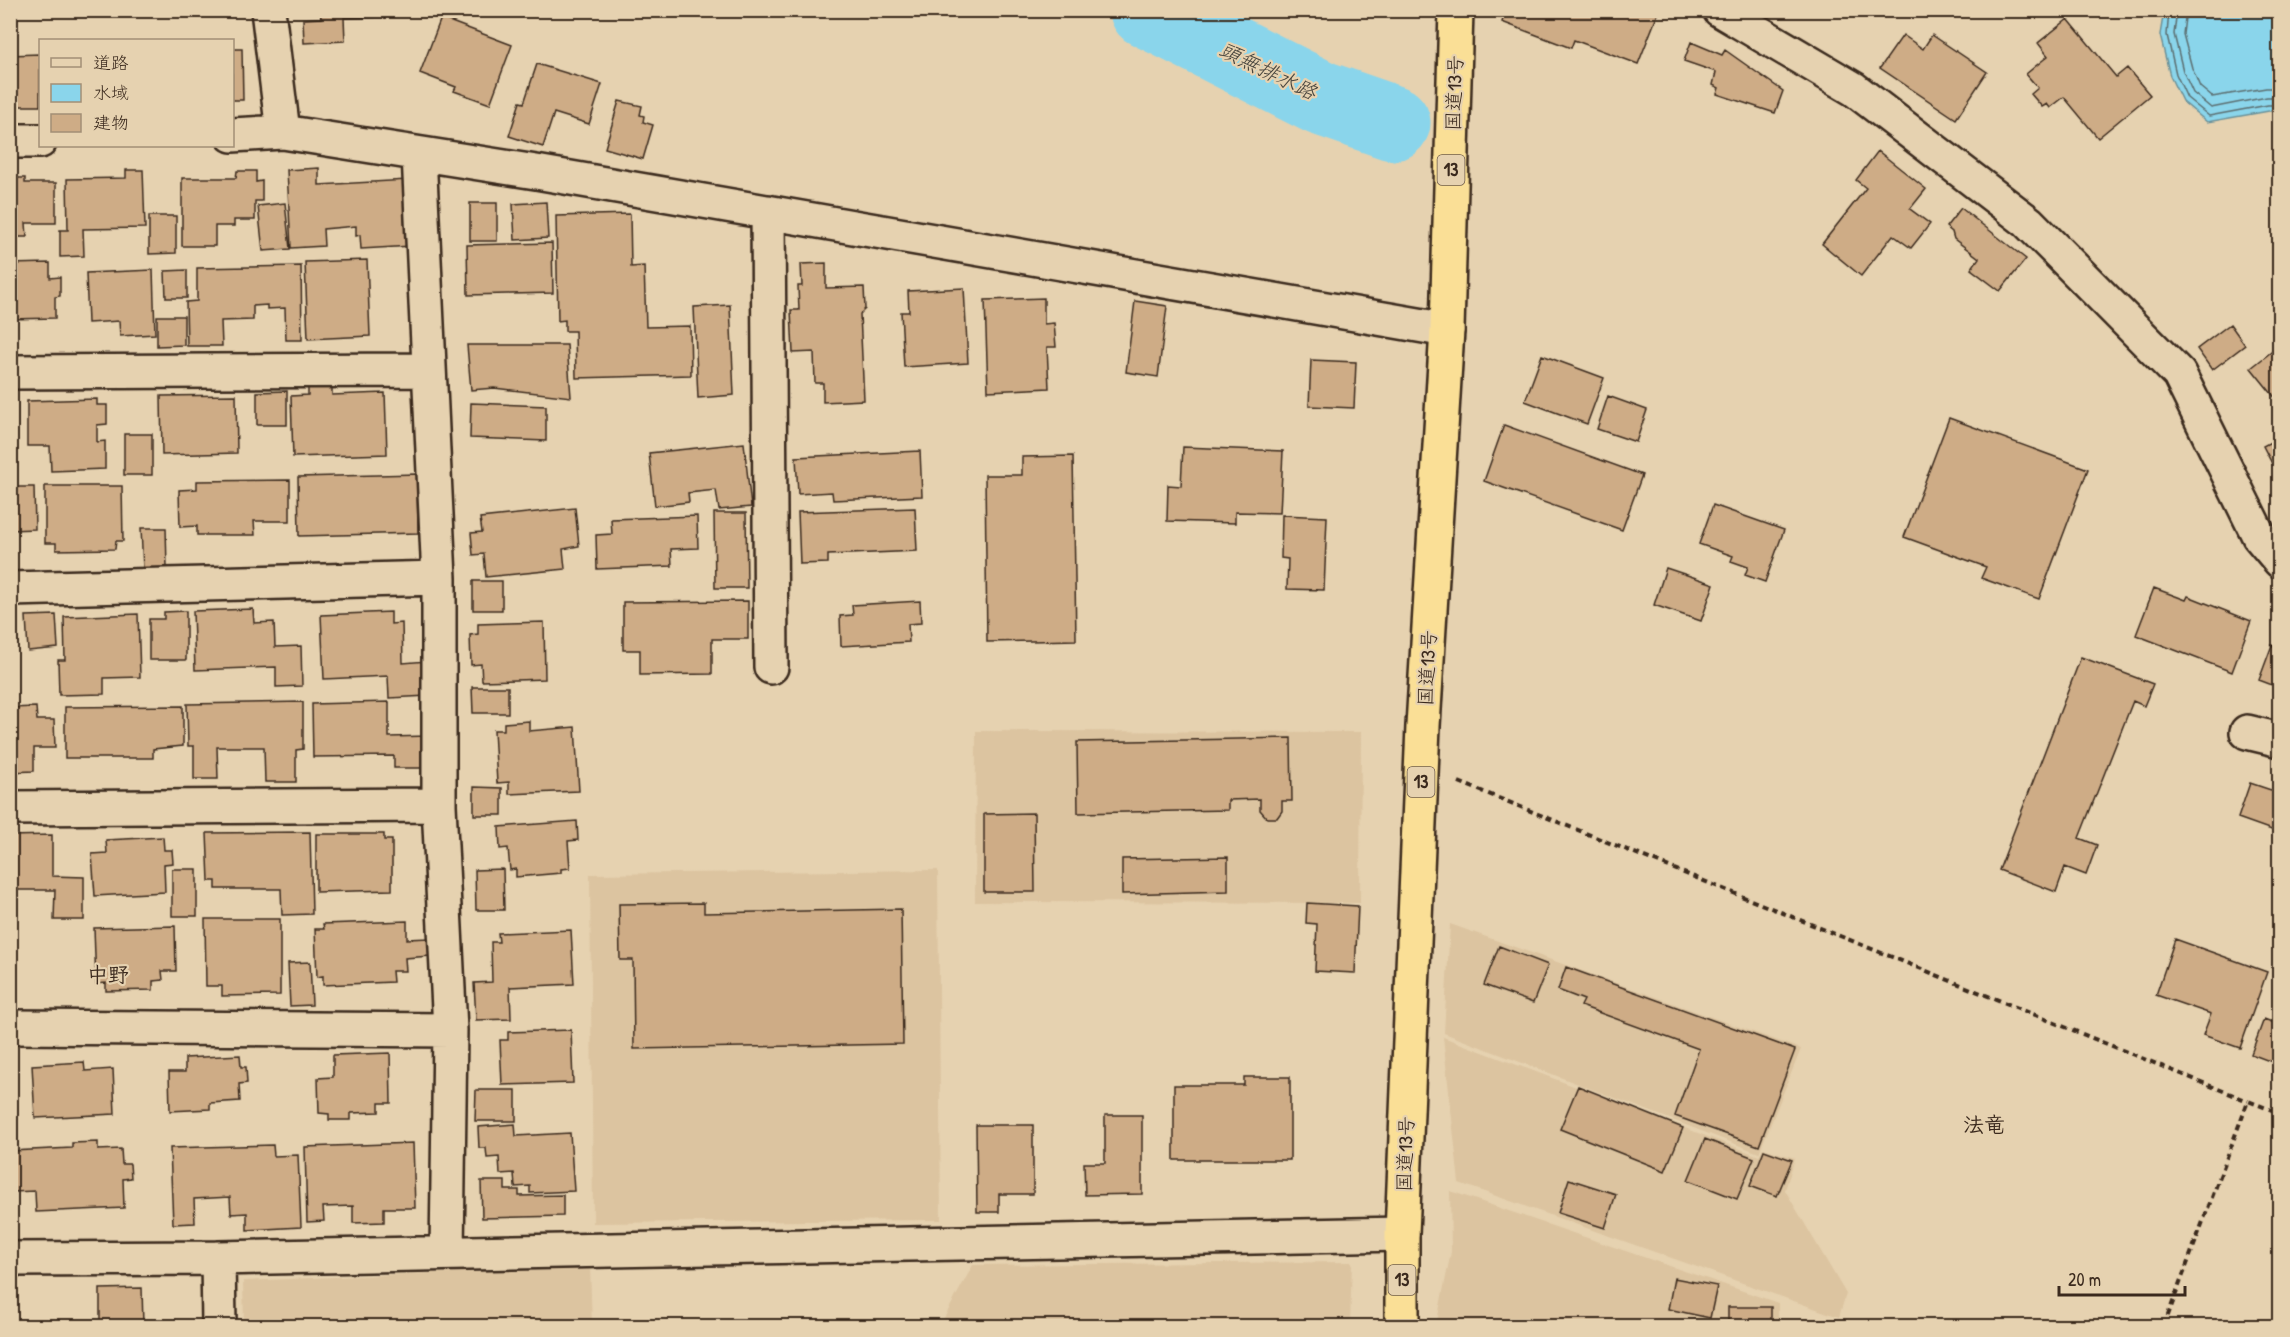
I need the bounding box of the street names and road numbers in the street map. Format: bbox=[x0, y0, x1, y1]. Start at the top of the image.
street label: 国道13号 bbox=[1439, 54, 1468, 132]
road number: 13 bbox=[1438, 155, 1464, 185]
street label: 国道13号 bbox=[1411, 629, 1442, 707]
road number: 13 bbox=[1408, 767, 1434, 797]
street label: 国道13号 bbox=[1390, 1115, 1419, 1193]
road number: 13 bbox=[1388, 1265, 1416, 1295]

